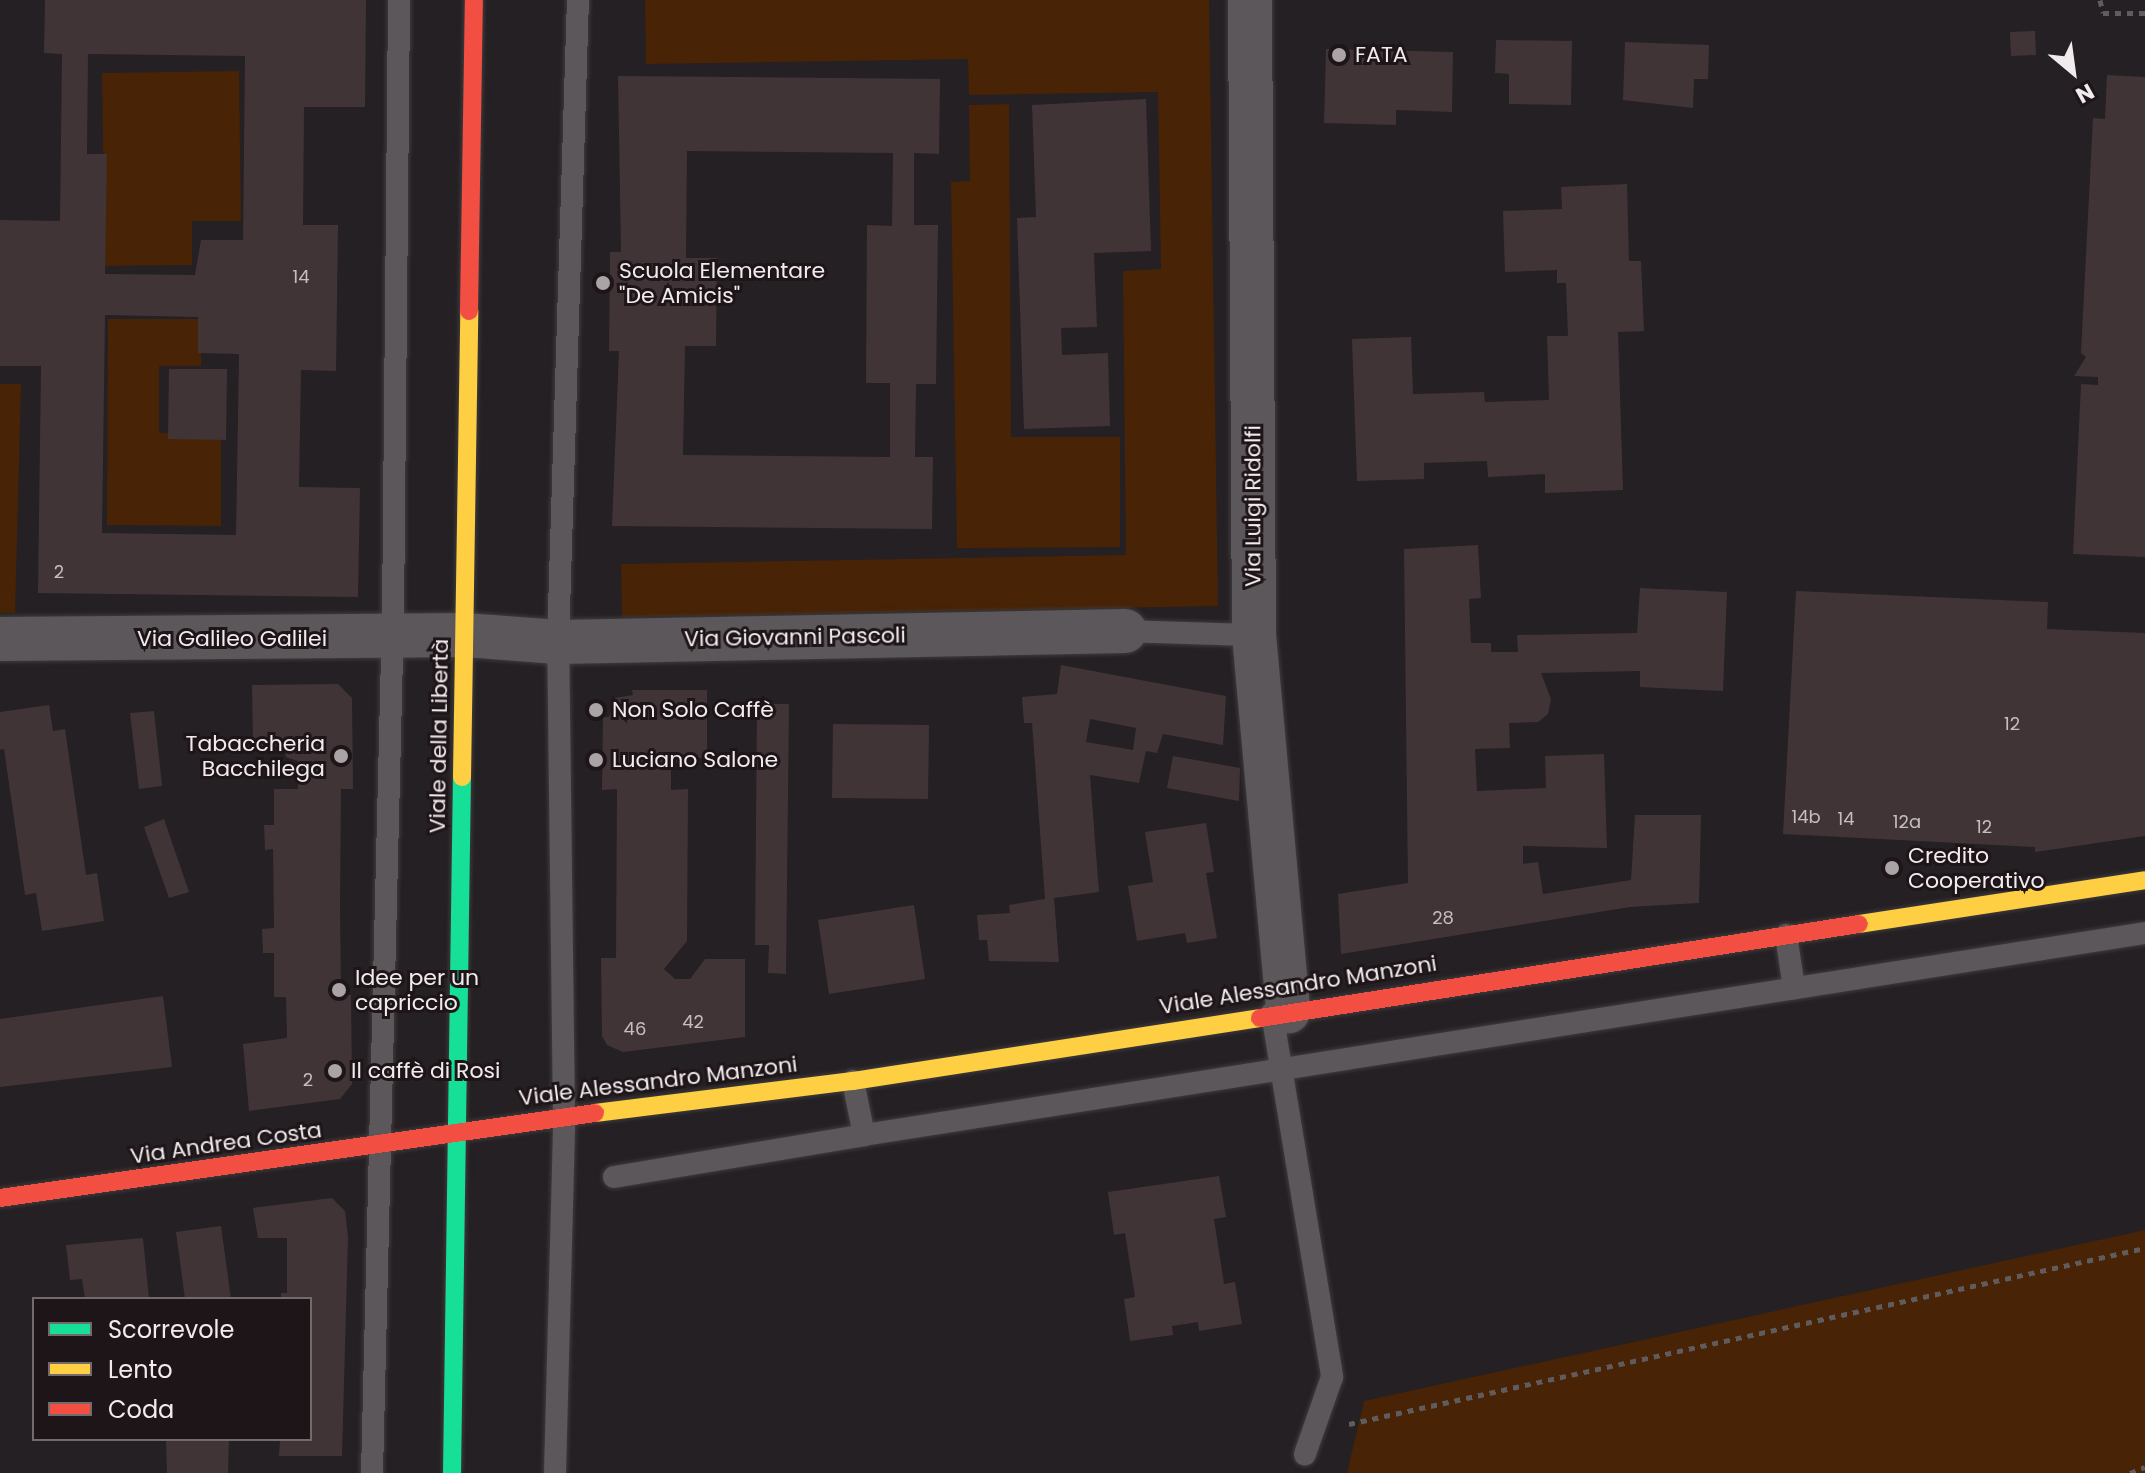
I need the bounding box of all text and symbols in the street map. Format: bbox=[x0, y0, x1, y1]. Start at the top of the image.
north arrow bbox=[2033, 32, 2113, 112]
place label: FATA bbox=[1355, 42, 1408, 68]
marker: FATA bbox=[1330, 46, 1348, 64]
text: N bbox=[2070, 76, 2100, 111]
place label: Scuola Elementare "De Amicis" bbox=[619, 257, 825, 308]
house number: 14 bbox=[292, 266, 310, 288]
marker: Scuola Elementare "De Amicis" bbox=[594, 274, 612, 292]
street label: Via Luigi Ridolfi bbox=[1240, 425, 1266, 587]
house number: 2 bbox=[54, 561, 64, 583]
street label: Via Giovanni Pascoli bbox=[684, 622, 906, 652]
street label: Via Galileo Galilei bbox=[137, 626, 327, 652]
street label: Viale della Libertà bbox=[424, 638, 454, 834]
place label: Non Solo Caffè bbox=[612, 697, 774, 723]
marker: Non Solo Caffè bbox=[587, 701, 605, 719]
house number: 12 bbox=[2004, 713, 2020, 735]
place label: Tabaccheria Bacchilega bbox=[186, 730, 325, 782]
marker: Tabaccheria Bacchilega bbox=[332, 747, 350, 765]
place label: Luciano Salone bbox=[612, 747, 778, 773]
marker: Luciano Salone bbox=[587, 751, 605, 769]
house number: 14b bbox=[1791, 806, 1821, 828]
house number: 14 bbox=[1837, 808, 1855, 830]
house number: 12a bbox=[1893, 811, 1921, 833]
house number: 12 bbox=[1976, 816, 1992, 838]
place label: Credito Cooperativo bbox=[1908, 842, 2045, 894]
marker: Credito Cooperativo bbox=[1883, 859, 1901, 877]
house number: 28 bbox=[1432, 907, 1454, 929]
street label: Viale Alessandro Manzoni bbox=[1157, 950, 1439, 1020]
place label: Idee per un capriccio bbox=[355, 964, 479, 1016]
marker: Idee per un capriccio bbox=[330, 981, 348, 999]
house number: 42 bbox=[682, 1011, 704, 1033]
house number: 46 bbox=[624, 1018, 646, 1040]
street label: Viale Alessandro Manzoni bbox=[517, 1051, 799, 1111]
place label: Il caffè di Rosi bbox=[351, 1058, 500, 1084]
marker: Il caffè di Rosi bbox=[326, 1062, 344, 1080]
house number: 2 bbox=[303, 1069, 313, 1091]
street label: Via Andrea Costa bbox=[129, 1117, 323, 1169]
legend bbox=[32, 1297, 312, 1441]
text: Scorrevole bbox=[108, 1313, 234, 1346]
text: Lento bbox=[108, 1353, 173, 1386]
text: Coda bbox=[108, 1393, 174, 1426]

